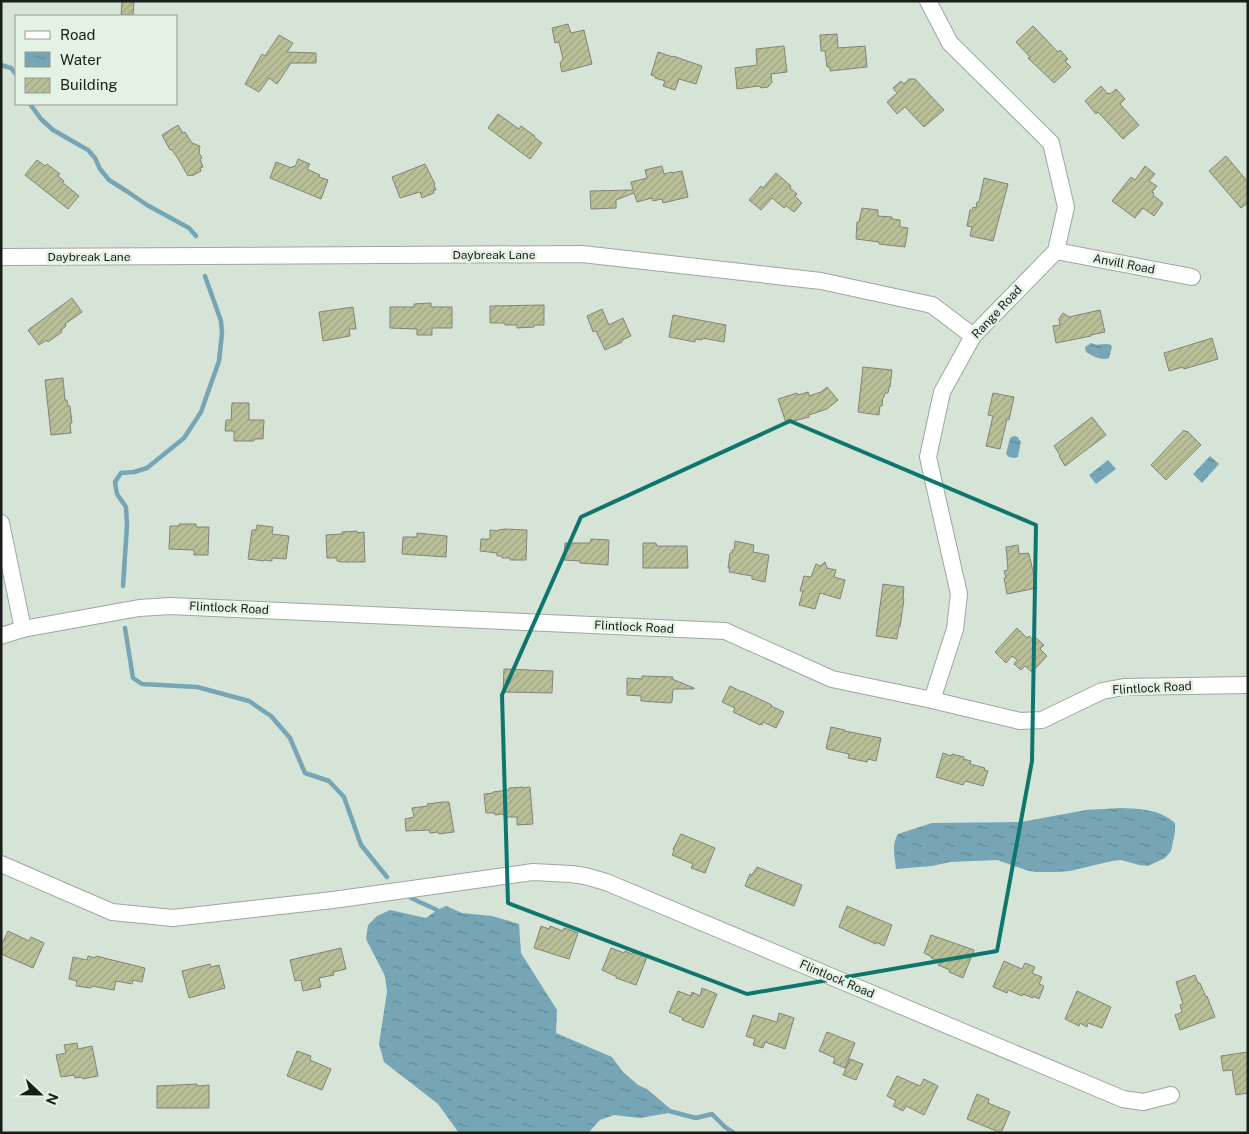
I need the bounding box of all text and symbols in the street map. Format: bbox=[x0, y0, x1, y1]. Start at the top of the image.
legend bbox=[15, 15, 178, 105]
text: Road bbox=[60, 26, 96, 43]
text: Water bbox=[60, 51, 102, 68]
text: Building bbox=[60, 76, 118, 93]
street label: Daybreak Lane bbox=[452, 248, 536, 262]
street label: Daybreak Lane bbox=[47, 250, 131, 264]
street label: Anvill Road bbox=[1092, 251, 1156, 277]
street label: Range Road bbox=[969, 283, 1025, 341]
street label: Flintlock Road bbox=[189, 599, 269, 617]
street label: Flintlock Road bbox=[594, 618, 674, 636]
street label: Flintlock Road bbox=[1112, 679, 1192, 697]
street label: Flintlock Road bbox=[798, 957, 876, 1001]
north arrow bbox=[15, 1069, 65, 1119]
text: N bbox=[43, 1091, 62, 1107]

